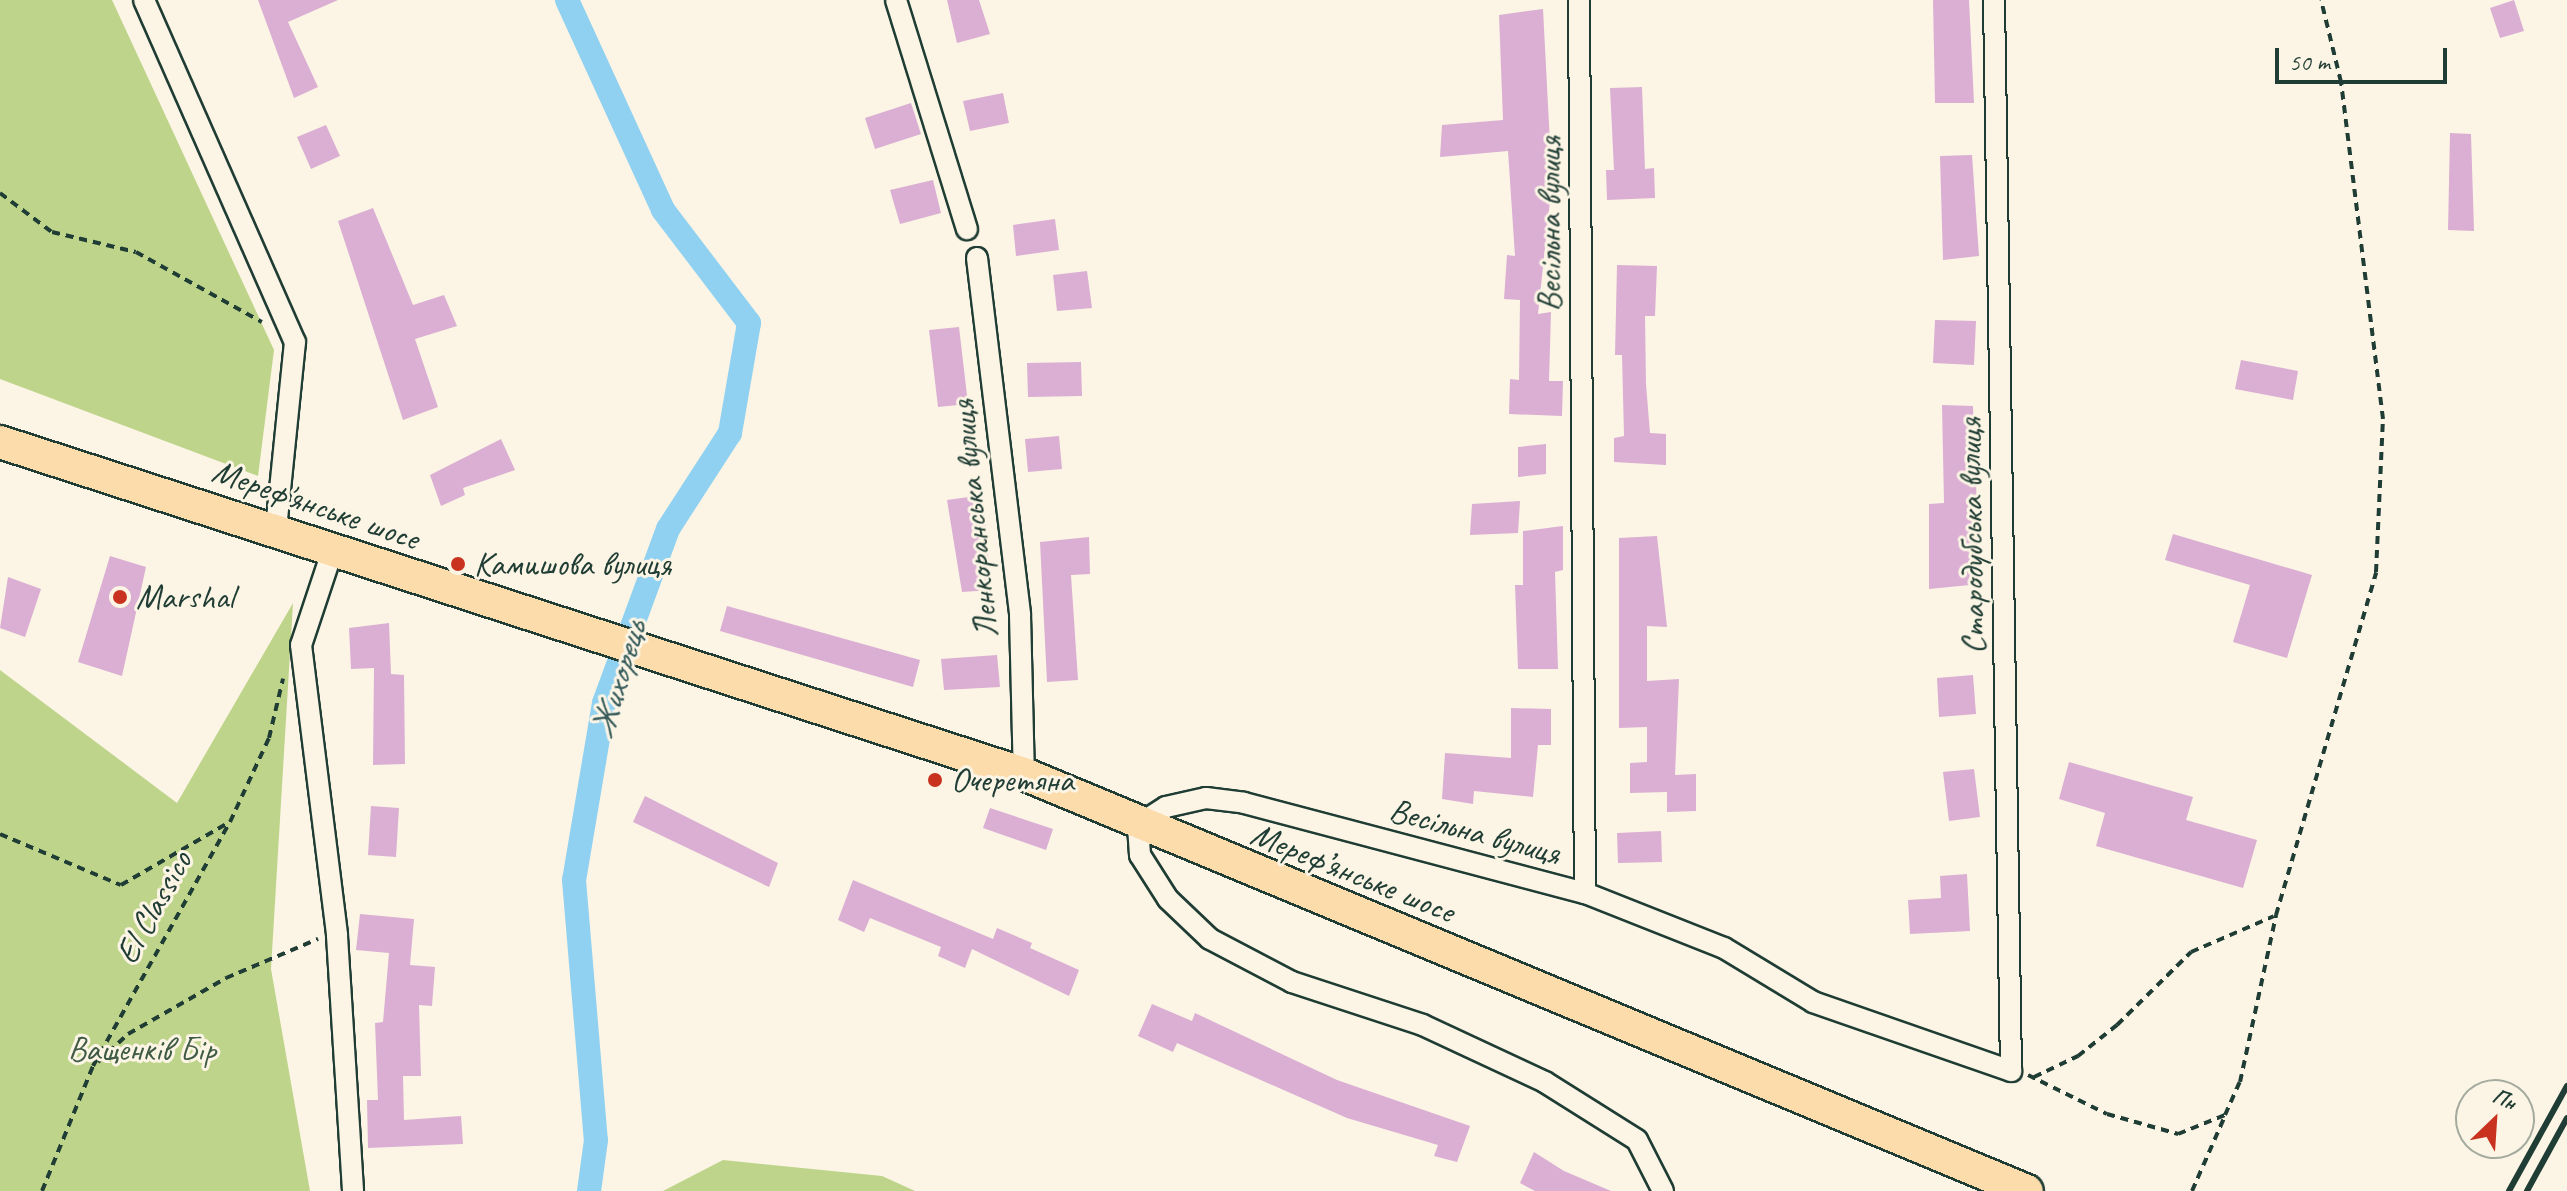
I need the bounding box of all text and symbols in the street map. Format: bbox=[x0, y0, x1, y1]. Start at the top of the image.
scale bar bbox=[2279, 32, 2451, 82]
text: 50 m bbox=[2289, 47, 2330, 77]
street label: Весільна вулиця bbox=[1529, 135, 1569, 313]
street label: Ленкоранська вулиця bbox=[941, 397, 1007, 641]
street label: Стародубська вулиця bbox=[1949, 417, 1993, 655]
street label: Мереф'янське шосе bbox=[207, 449, 425, 559]
place label: Камишова вулиця bbox=[474, 544, 673, 584]
marker: Камишова вулиця bbox=[449, 555, 467, 573]
place label: Marshal bbox=[136, 577, 234, 617]
marker: Marshal bbox=[111, 588, 129, 606]
water label: Жихорець bbox=[580, 616, 656, 744]
place label: Очеретяна bbox=[951, 760, 1074, 800]
marker: Очеретяна bbox=[926, 771, 944, 789]
street label: Весільна вулиця bbox=[1384, 788, 1566, 874]
street label: Мереф’янське шосе bbox=[1245, 813, 1461, 931]
street label: El Classico bbox=[105, 844, 201, 970]
park label: Ващенків Бір bbox=[68, 1029, 216, 1069]
north arrow bbox=[2455, 1079, 2535, 1159]
text: Пн bbox=[2488, 1082, 2521, 1117]

